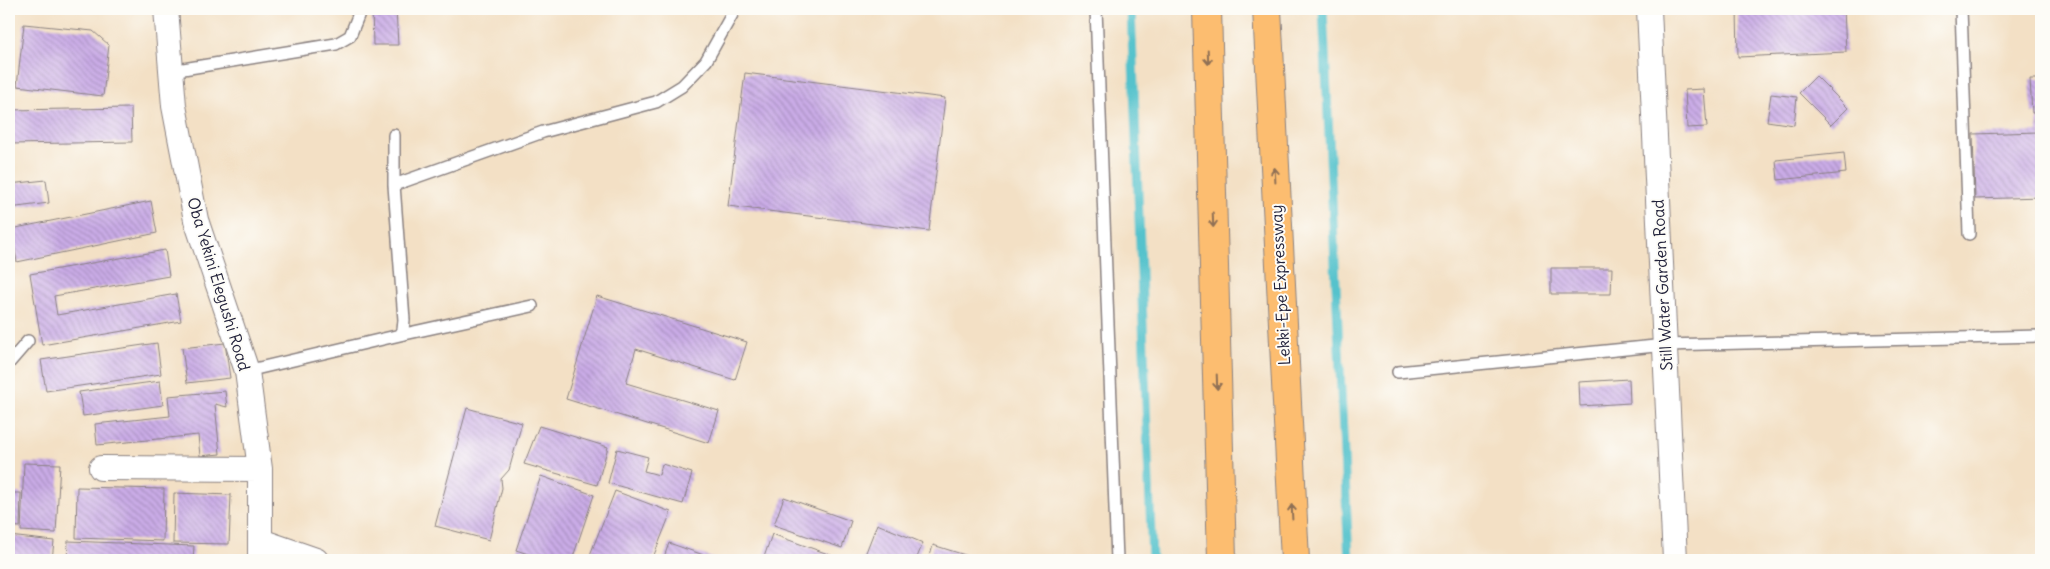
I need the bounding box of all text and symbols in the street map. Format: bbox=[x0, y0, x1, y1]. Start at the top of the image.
one-way arrow bbox=[1203, 49, 1213, 65]
one-way arrow bbox=[1270, 167, 1279, 183]
street label: Oba Yekini Elegushi Road bbox=[183, 195, 255, 373]
street label: Still Water Garden Road bbox=[1648, 199, 1676, 371]
street label: Lekki-Epe Expressway bbox=[1266, 204, 1294, 366]
one-way arrow bbox=[1208, 212, 1217, 228]
one-way arrow bbox=[1212, 374, 1222, 390]
one-way arrow bbox=[1288, 504, 1297, 520]

